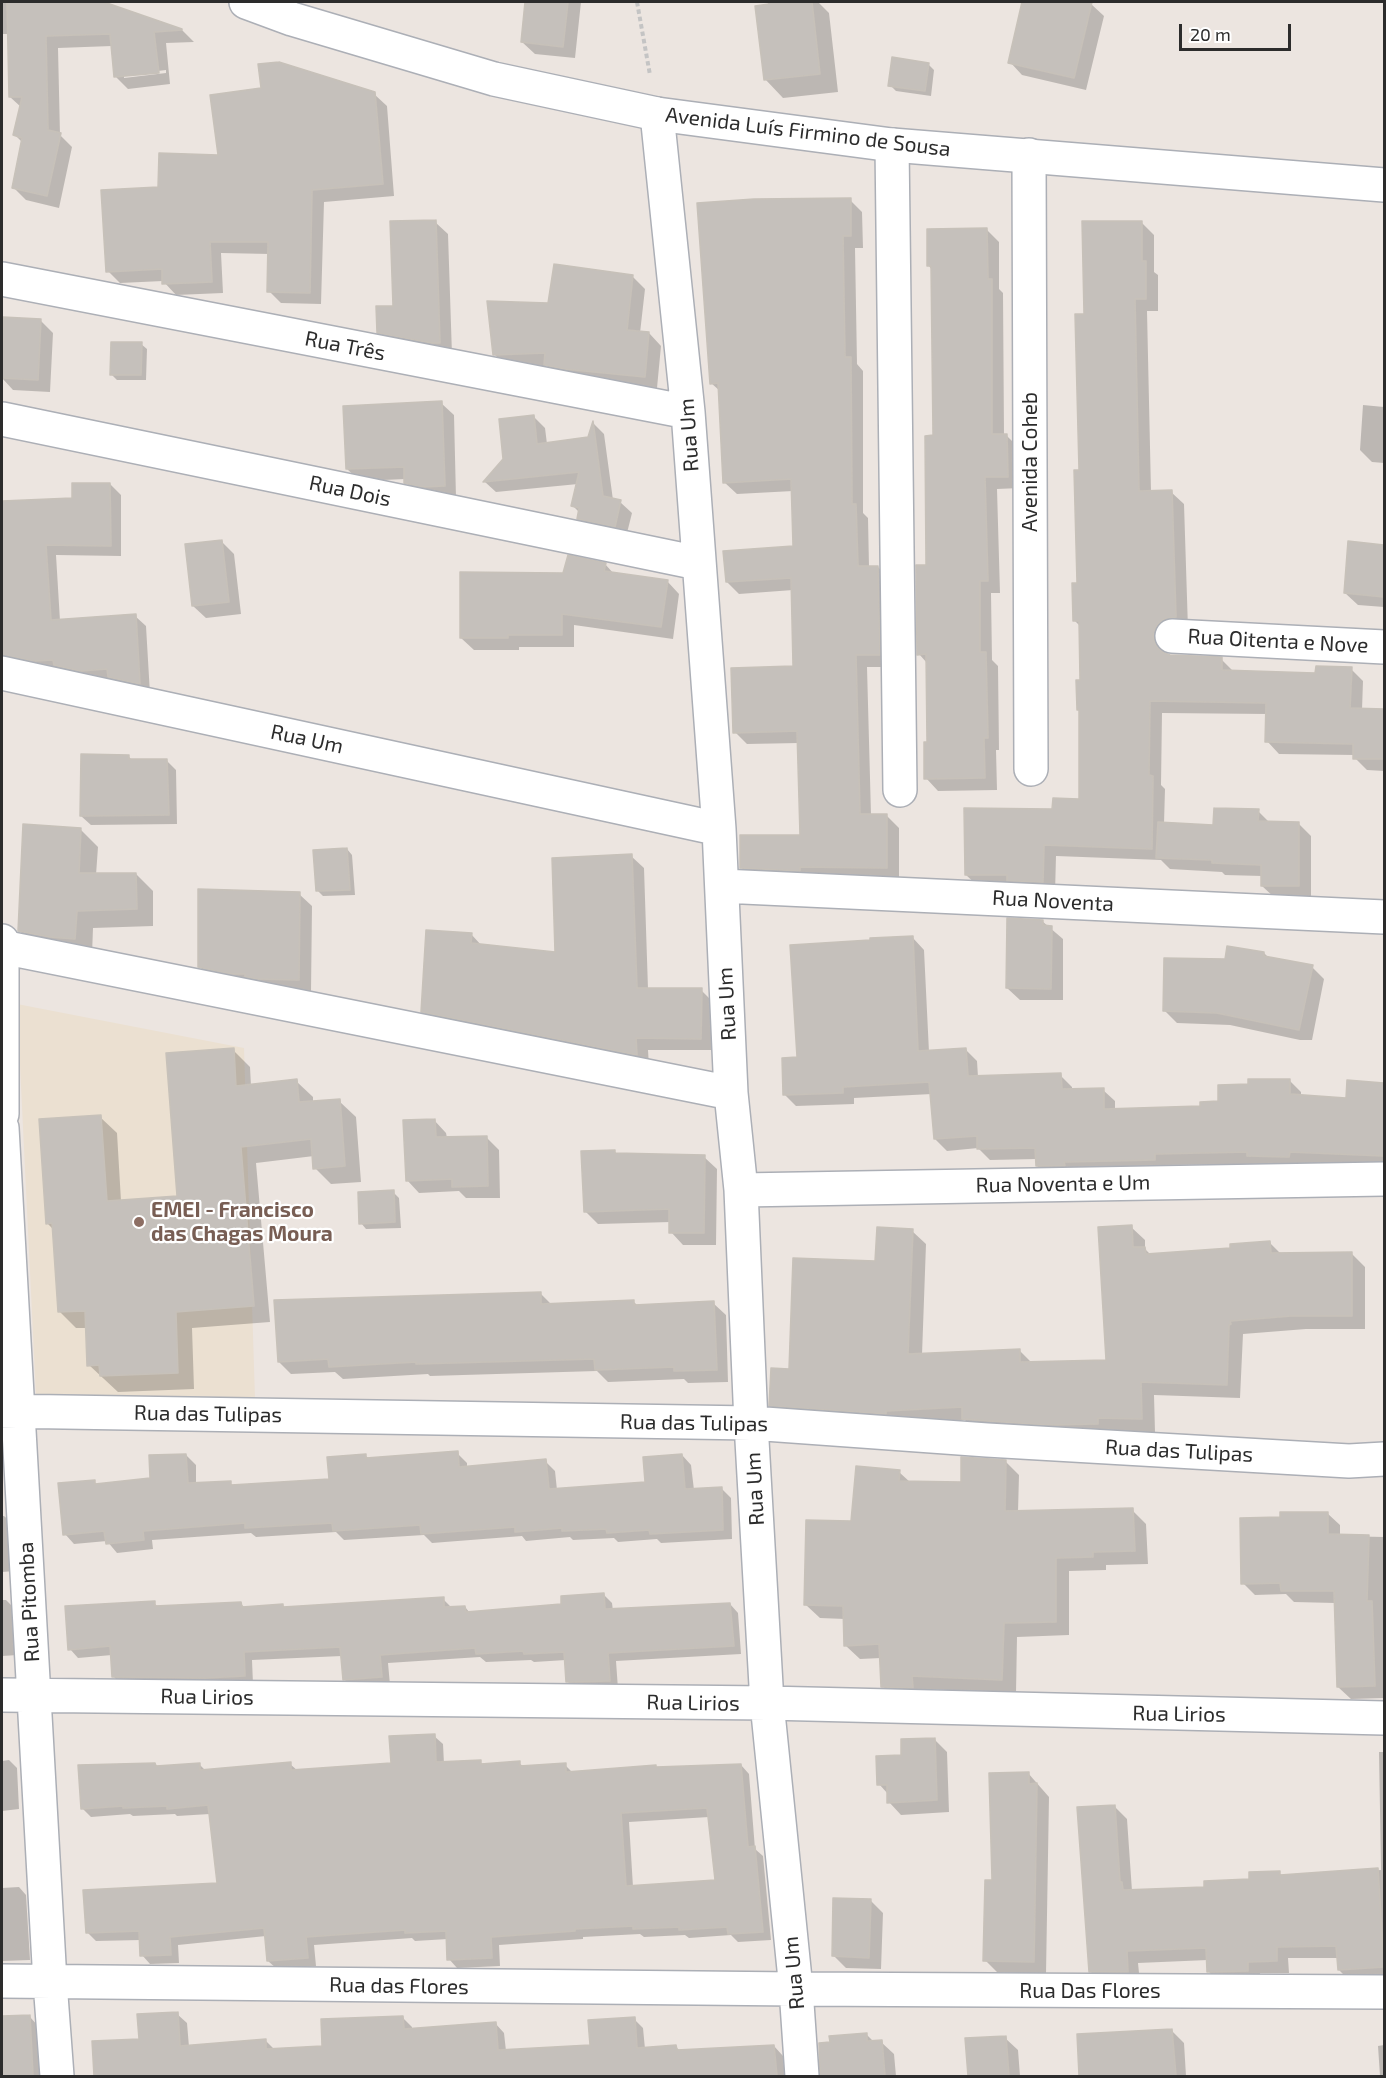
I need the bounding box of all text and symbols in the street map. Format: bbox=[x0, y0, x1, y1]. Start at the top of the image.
scale bar bbox=[1182, 12, 1294, 50]
text: 20 m bbox=[1190, 23, 1231, 45]
street label: Avenida Luís Firmino de Sousa bbox=[664, 102, 952, 162]
street label: Rua Três bbox=[303, 326, 387, 366]
street label: Avenida Coheb bbox=[1017, 392, 1043, 532]
street label: Rua Um bbox=[674, 397, 704, 473]
street label: Rua Dois bbox=[307, 470, 393, 512]
street label: Rua Oitenta e Nove bbox=[1187, 624, 1369, 658]
street label: Rua Um bbox=[268, 719, 346, 759]
street label: Rua Noventa bbox=[992, 885, 1114, 917]
street label: Rua Um bbox=[712, 967, 742, 1041]
street label: Rua Noventa e Um bbox=[975, 1170, 1151, 1198]
place label: EMEI - Francisco das Chagas Moura bbox=[151, 1197, 333, 1247]
marker: EMEI - Francisco das Chagas Moura bbox=[132, 1215, 146, 1229]
street label: Rua das Tulipas bbox=[134, 1400, 282, 1428]
street label: Rua das Tulipas bbox=[620, 1409, 768, 1437]
street label: Rua das Tulipas bbox=[1104, 1435, 1254, 1467]
street label: Rua Um bbox=[740, 1452, 770, 1526]
street label: Rua Pitomba bbox=[13, 1541, 45, 1663]
street label: Rua Lirios bbox=[160, 1684, 254, 1710]
street label: Rua Lirios bbox=[646, 1690, 740, 1716]
street label: Rua Lirios bbox=[1132, 1701, 1226, 1727]
street label: Rua Um bbox=[778, 1935, 810, 2011]
street label: Rua das Flores bbox=[329, 1972, 469, 2000]
street label: Rua Das Flores bbox=[1019, 1978, 1161, 2004]

